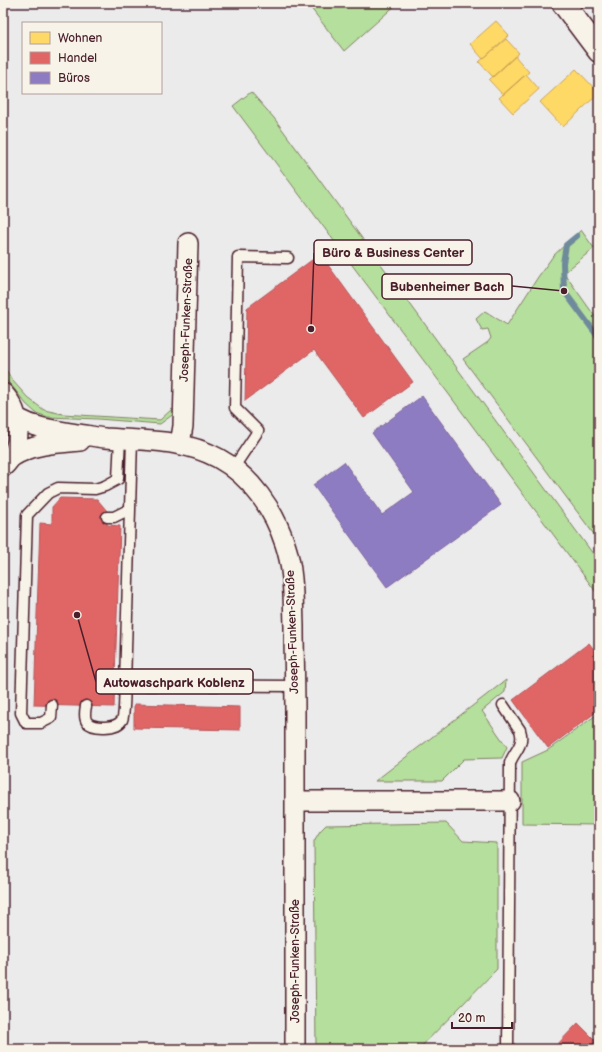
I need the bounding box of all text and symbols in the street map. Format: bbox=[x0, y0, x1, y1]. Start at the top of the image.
legend bbox=[22, 22, 162, 94]
text: Wohnen bbox=[58, 31, 103, 46]
text: Handel bbox=[58, 51, 97, 66]
text: Büros bbox=[58, 71, 90, 86]
callout: Büro & Business Center bbox=[314, 240, 472, 265]
text: Büro & Business Center bbox=[322, 245, 465, 261]
street label: Joseph-Funken-Straße bbox=[177, 258, 196, 382]
callout: Bubenheimer Bach bbox=[382, 274, 512, 299]
text: Bubenheimer Bach bbox=[390, 279, 504, 295]
street label: Joseph-Funken-Straße bbox=[283, 570, 302, 694]
callout: Autowaschpark Koblenz bbox=[96, 669, 253, 694]
text: Autowaschpark Koblenz bbox=[102, 675, 245, 691]
street label: Joseph-Funken-Straße bbox=[288, 899, 303, 1023]
scale bar bbox=[452, 1004, 512, 1030]
text: 20 m bbox=[458, 1011, 485, 1026]

